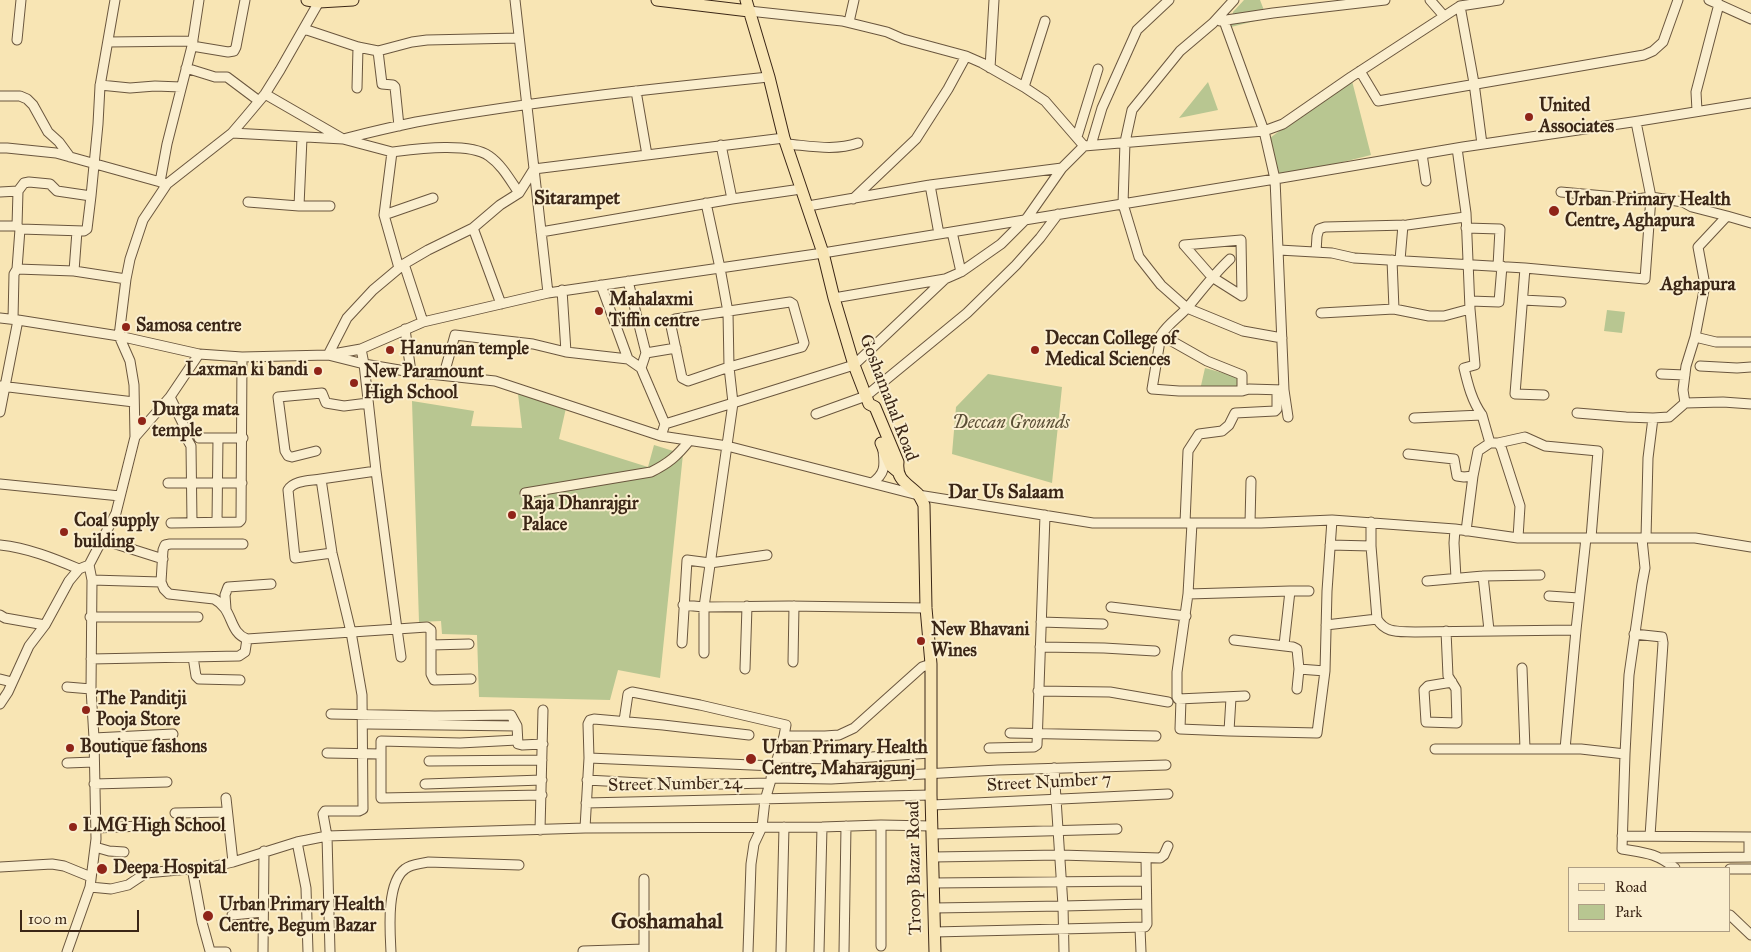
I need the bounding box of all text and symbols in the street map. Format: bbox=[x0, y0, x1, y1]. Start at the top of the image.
place label: United Associates bbox=[1539, 96, 1614, 138]
marker: United Associates bbox=[1523, 111, 1535, 123]
district label: Sitarampet bbox=[534, 188, 620, 210]
place label: Urban Primary Health Centre, Aghapura bbox=[1565, 190, 1731, 232]
marker: Urban Primary Health Centre, Aghapura bbox=[1547, 204, 1561, 218]
district label: Aghapura bbox=[1660, 274, 1736, 296]
place label: Mahalaxmi Tiffin centre bbox=[609, 290, 699, 332]
marker: Mahalaxmi Tiffin centre bbox=[593, 305, 605, 317]
place label: Samosa centre bbox=[136, 316, 242, 338]
marker: Samosa centre bbox=[120, 321, 132, 333]
place label: Deccan College of Medical Sciences bbox=[1045, 329, 1177, 372]
street label: Goshamahal Road bbox=[854, 332, 922, 464]
place label: Hanuman temple bbox=[400, 339, 529, 361]
marker: Hanuman temple bbox=[384, 344, 396, 356]
marker: Deccan College of Medical Sciences bbox=[1029, 344, 1041, 356]
place label: Laxman ki bandi bbox=[186, 360, 308, 382]
place label: New Paramount High School bbox=[364, 362, 484, 404]
marker: Laxman ki bandi bbox=[312, 365, 324, 377]
marker: New Paramount High School bbox=[348, 377, 360, 389]
place label: Durga mata temple bbox=[152, 400, 239, 442]
park label: Deccan Grounds bbox=[952, 413, 1070, 435]
marker: Durga mata temple bbox=[136, 415, 148, 427]
district label: Dar Us Salaam bbox=[948, 482, 1064, 504]
place label: Raja Dhanrajgir Palace bbox=[522, 494, 638, 536]
marker: Raja Dhanrajgir Palace bbox=[506, 509, 518, 521]
place label: Coal supply building bbox=[74, 511, 159, 554]
marker: Coal supply building bbox=[58, 526, 70, 538]
place label: New Bhavani Wines bbox=[931, 620, 1029, 662]
marker: New Bhavani Wines bbox=[915, 635, 927, 647]
place label: The Panditji Pooja Store bbox=[96, 689, 187, 732]
marker: The Panditji Pooja Store bbox=[80, 704, 92, 716]
place label: Boutique fashons bbox=[80, 737, 207, 759]
place label: Urban Primary Health Centre, Maharajgunj bbox=[762, 738, 928, 781]
marker: Boutique fashons bbox=[64, 742, 76, 754]
marker: Urban Primary Health Centre, Maharajgunj bbox=[744, 752, 758, 766]
street label: Street Number 7 bbox=[986, 769, 1112, 797]
street label: Street Number 24 bbox=[608, 773, 742, 797]
street label: Troop Bazar Road bbox=[903, 801, 927, 935]
place label: LMG High School bbox=[83, 816, 226, 838]
marker: LMG High School bbox=[67, 821, 79, 833]
place label: Deepa Hospital bbox=[113, 858, 227, 880]
marker: Deepa Hospital bbox=[95, 862, 109, 876]
legend bbox=[1568, 867, 1731, 932]
text: Road bbox=[1615, 878, 1647, 896]
place label: Urban Primary Health Centre, Begum Bazar bbox=[219, 895, 385, 938]
scale bar bbox=[22, 900, 141, 932]
text: Park bbox=[1615, 903, 1642, 921]
marker: Urban Primary Health Centre, Begum Bazar bbox=[201, 909, 215, 923]
text: 100 m bbox=[28, 910, 67, 928]
district label: Goshamahal bbox=[611, 910, 723, 936]

